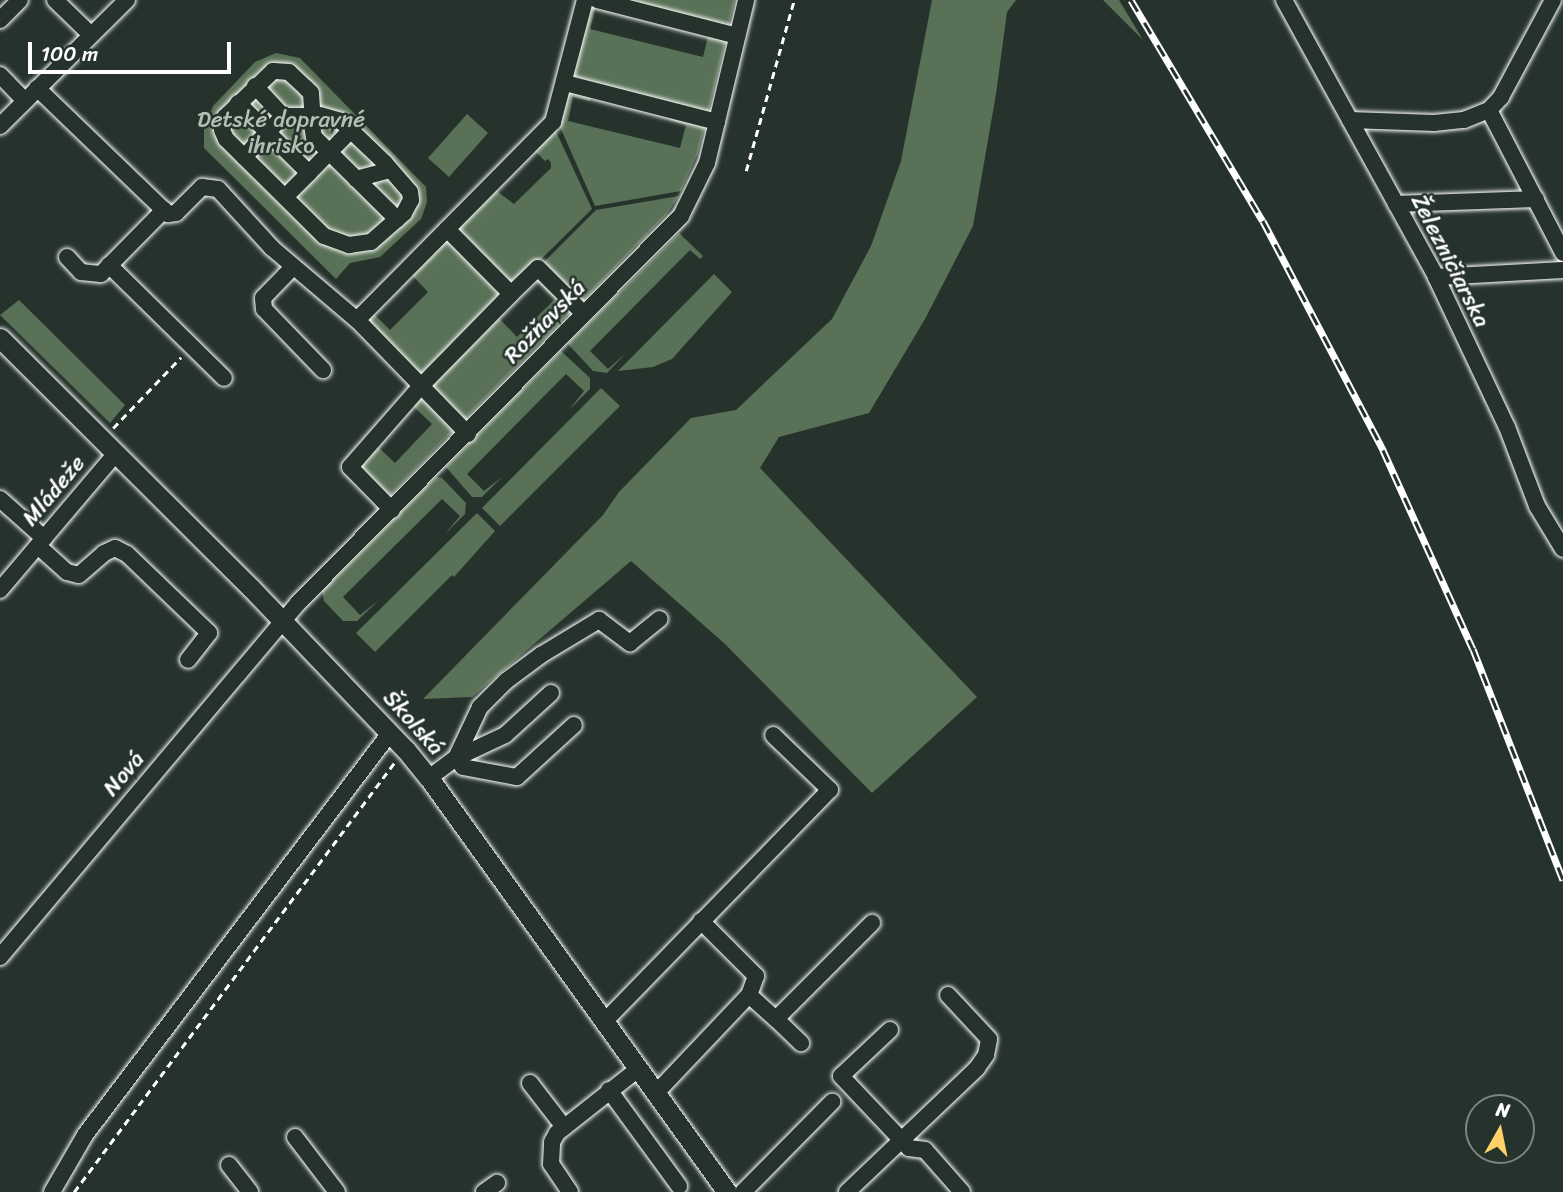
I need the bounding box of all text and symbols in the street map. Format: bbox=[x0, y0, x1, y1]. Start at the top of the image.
scale bar bbox=[32, 28, 234, 72]
text: 100 m bbox=[41, 35, 98, 73]
park label: Detské dopravné ihrisko bbox=[197, 106, 365, 160]
street label: Železničiarska bbox=[1405, 190, 1495, 332]
street label: Rožňavská bbox=[498, 274, 592, 370]
street label: Mládeže bbox=[17, 450, 91, 532]
street label: Školská bbox=[377, 685, 449, 761]
street label: Nová bbox=[97, 746, 151, 802]
text: N bbox=[1494, 1092, 1512, 1127]
north arrow bbox=[1465, 1094, 1535, 1164]

